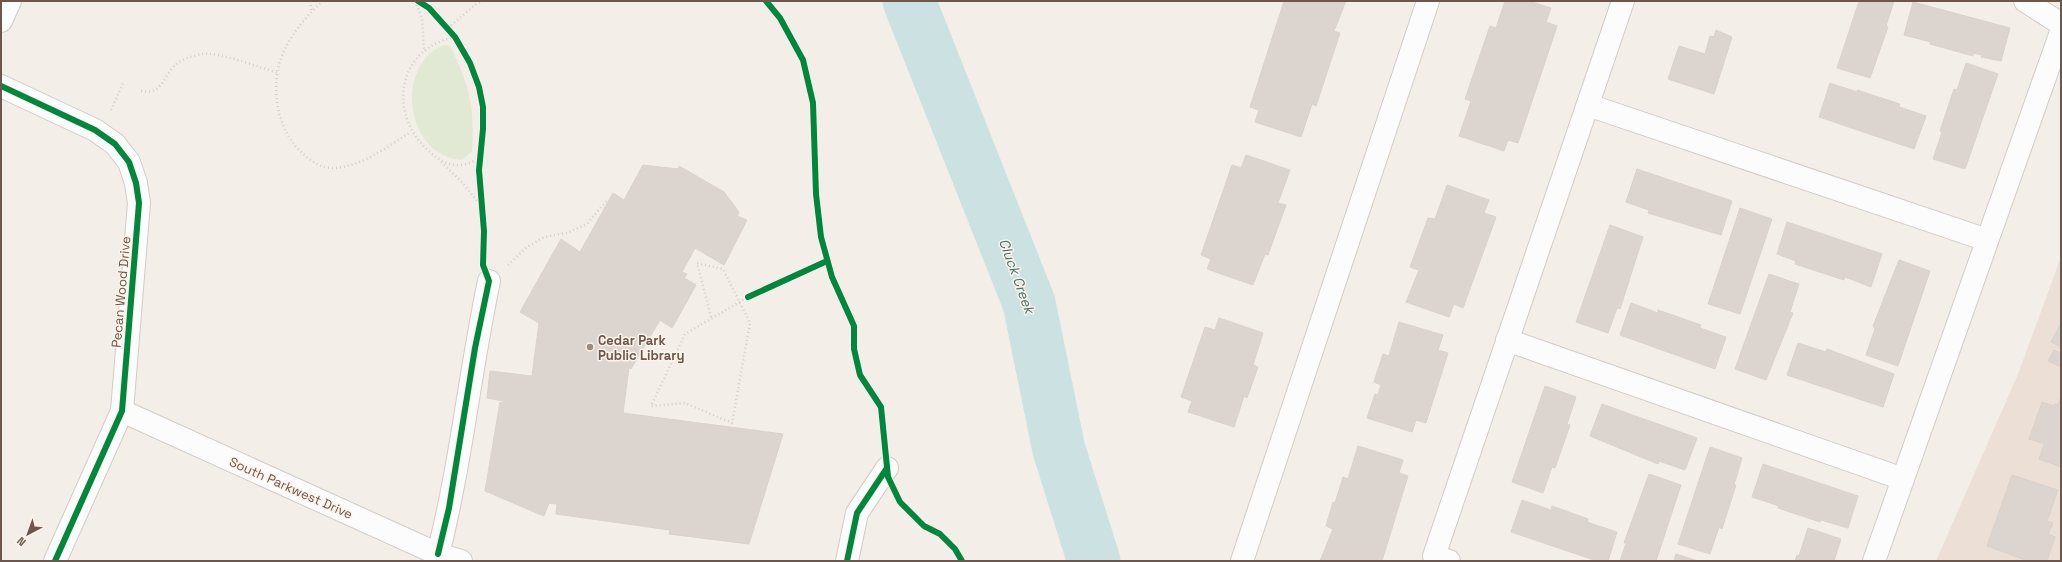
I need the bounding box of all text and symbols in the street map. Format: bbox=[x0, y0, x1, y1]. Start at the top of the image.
street label: Pecan Wood Drive bbox=[108, 236, 134, 348]
water label: Cluck Creek bbox=[995, 236, 1039, 317]
place label: Cedar Park Public Library bbox=[598, 332, 684, 364]
marker: Cedar Park Public Library bbox=[585, 342, 595, 352]
street label: South Parkwest Drive bbox=[227, 453, 355, 523]
north arrow bbox=[8, 514, 48, 554]
text: N bbox=[14, 534, 29, 549]

